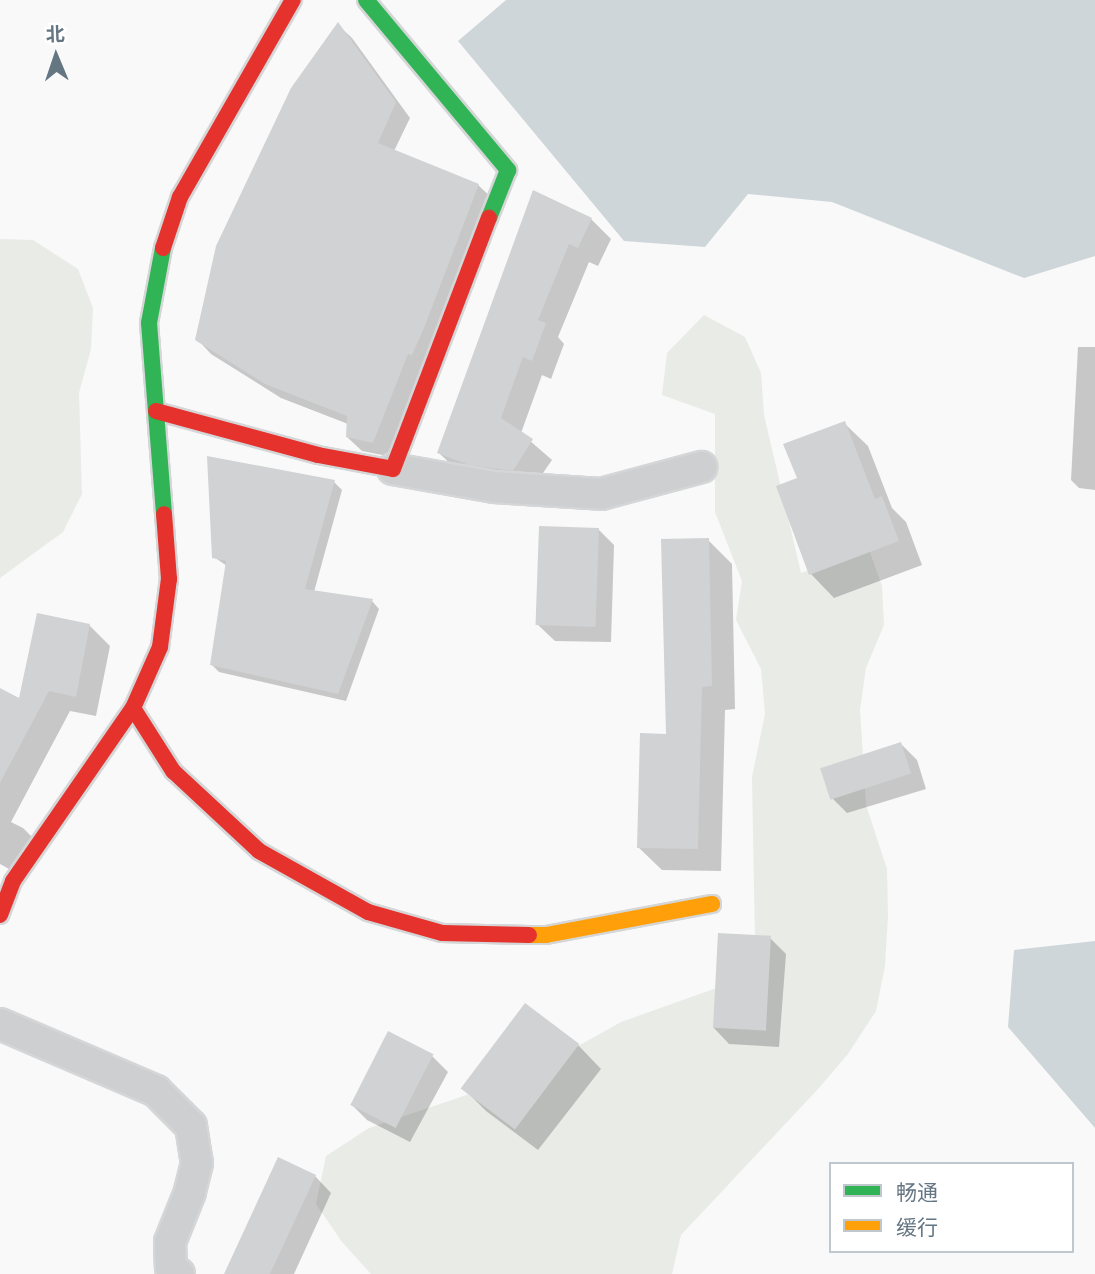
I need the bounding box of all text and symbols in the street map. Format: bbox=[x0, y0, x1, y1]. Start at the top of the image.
north arrow bbox=[21, 21, 91, 91]
text: 北 bbox=[45, 23, 65, 46]
legend bbox=[829, 1162, 1074, 1253]
text: 畅通 bbox=[896, 1180, 938, 1205]
text: 缓行 bbox=[896, 1215, 938, 1240]

